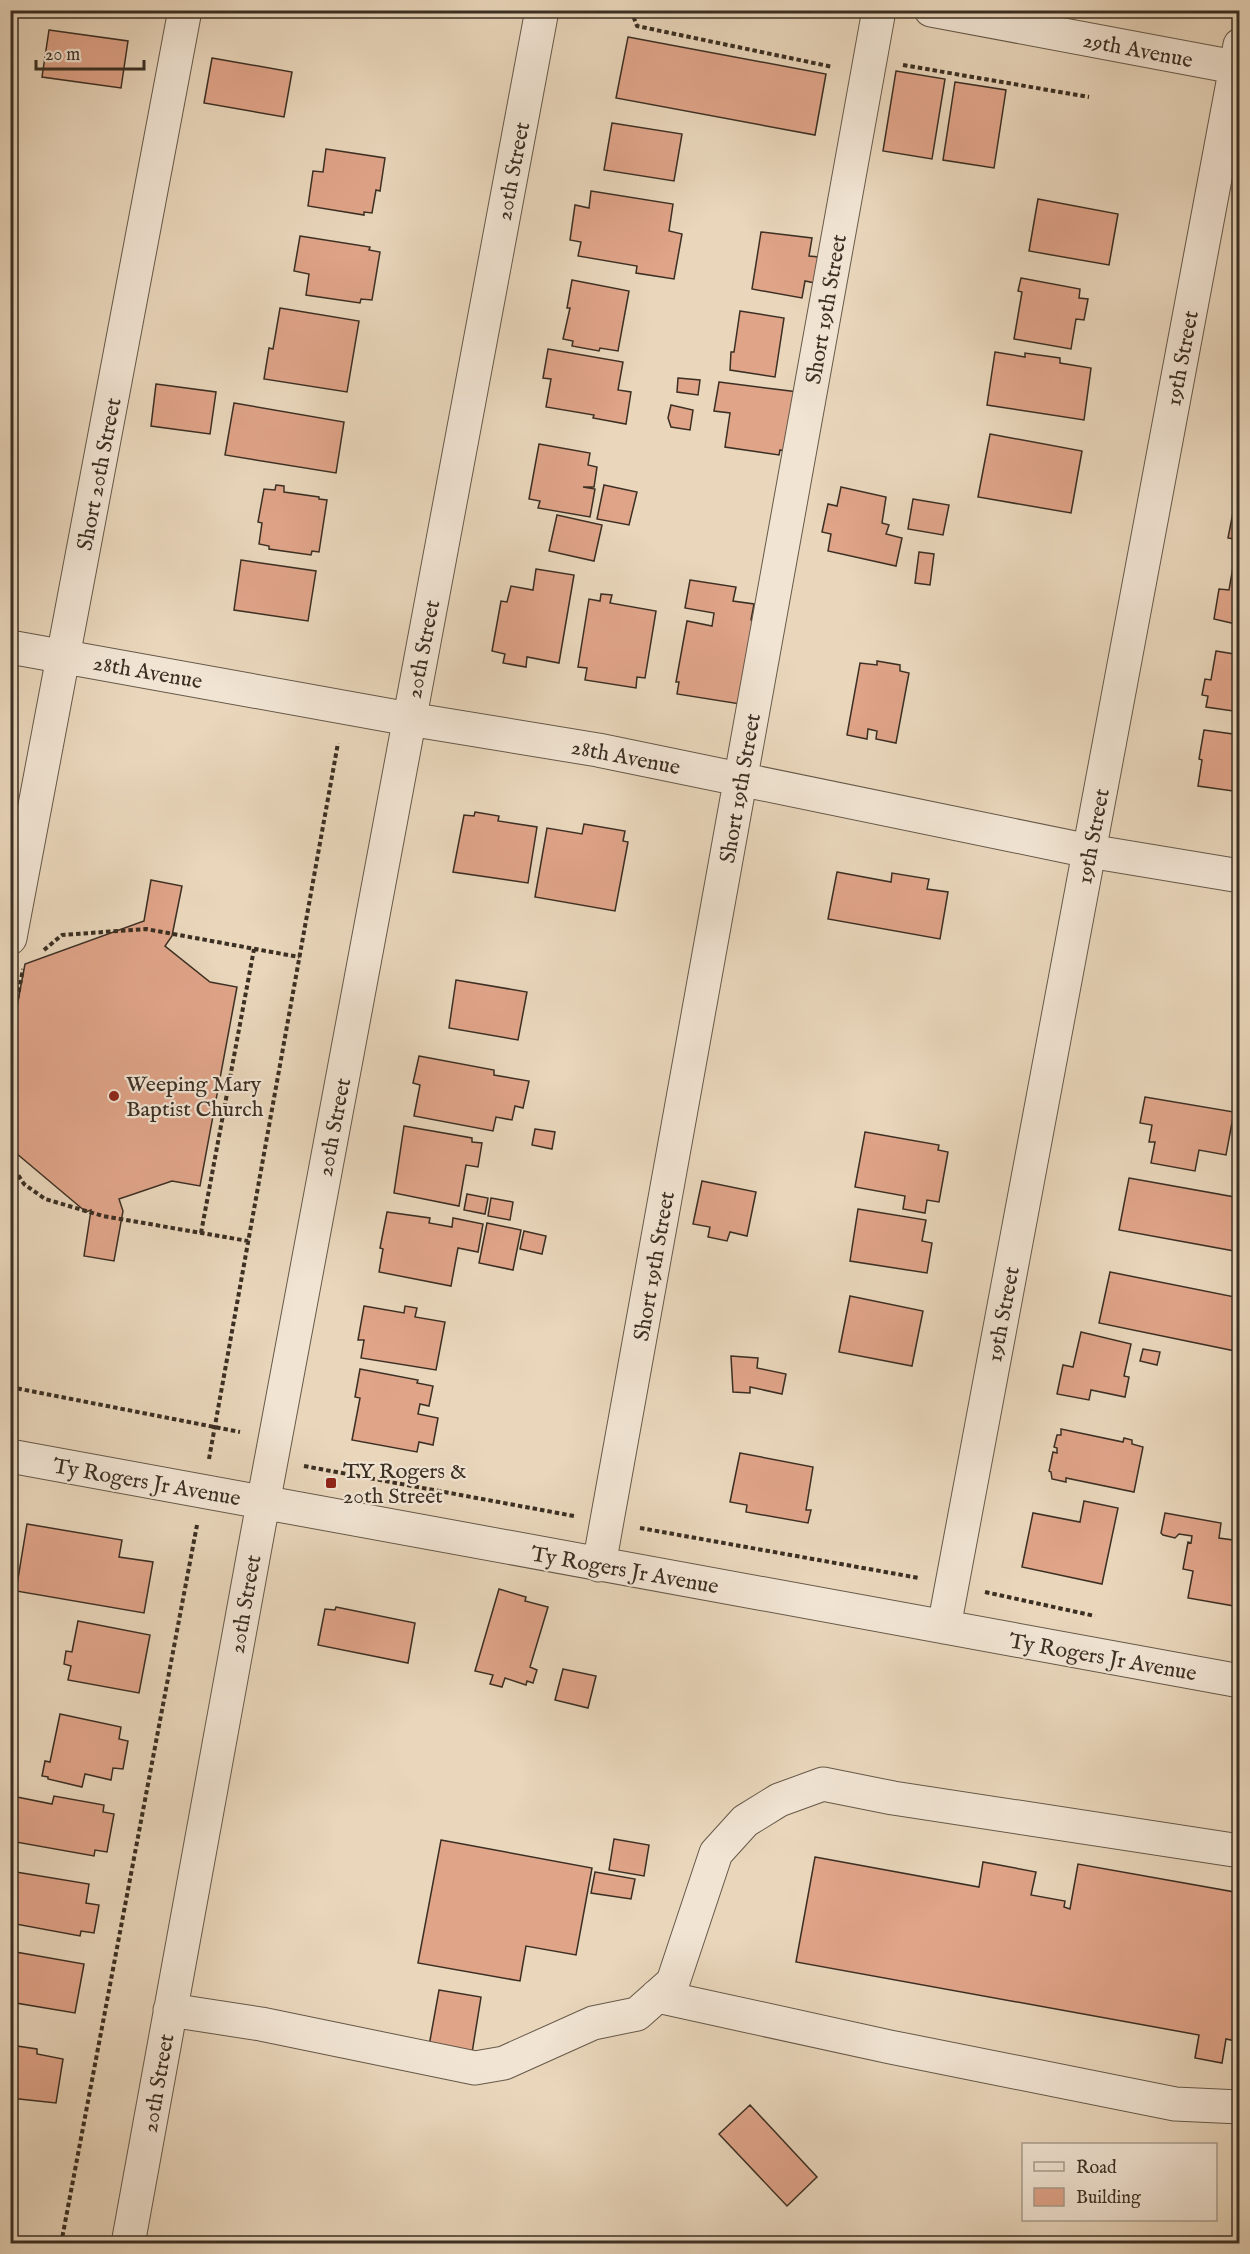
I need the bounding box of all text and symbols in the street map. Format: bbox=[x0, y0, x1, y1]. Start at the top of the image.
street label: 29th Avenue bbox=[1080, 27, 1195, 75]
scale bar bbox=[36, 33, 144, 71]
text: 20 m bbox=[45, 44, 80, 67]
street label: 20th Street bbox=[491, 119, 537, 223]
street label: Short 19th Street bbox=[800, 232, 854, 386]
street label: 19th Street bbox=[1160, 308, 1206, 408]
street label: Short 20th Street bbox=[71, 395, 129, 553]
street label: 20th Street bbox=[401, 597, 447, 701]
street label: 28th Avenue bbox=[91, 650, 204, 696]
street label: Short 19th Street bbox=[714, 711, 768, 865]
street label: 28th Avenue bbox=[569, 734, 682, 782]
street label: 19th Street bbox=[1071, 786, 1117, 886]
place label: Weeping Mary Baptist Church bbox=[126, 1071, 264, 1124]
street label: 20th Street bbox=[312, 1075, 358, 1179]
marker: Weeping Mary Baptist Church bbox=[107, 1089, 121, 1103]
street label: Short 19th Street bbox=[628, 1189, 682, 1343]
street label: 19th Street bbox=[981, 1264, 1027, 1364]
street label: Ty Rogers Jr Avenue bbox=[51, 1453, 243, 1513]
place label: TY Rogers & 20th Street bbox=[343, 1458, 466, 1511]
marker: TY Rogers & 20th Street bbox=[324, 1476, 338, 1490]
street label: Ty Rogers Jr Avenue bbox=[529, 1541, 721, 1601]
street label: 20th Street bbox=[224, 1552, 269, 1656]
street label: Ty Rogers Jr Avenue bbox=[1007, 1628, 1199, 1688]
street label: 20th Street bbox=[137, 2031, 182, 2135]
legend bbox=[1022, 2143, 1217, 2221]
text: Road bbox=[1076, 2157, 1117, 2180]
text: Building bbox=[1076, 2187, 1141, 2210]

